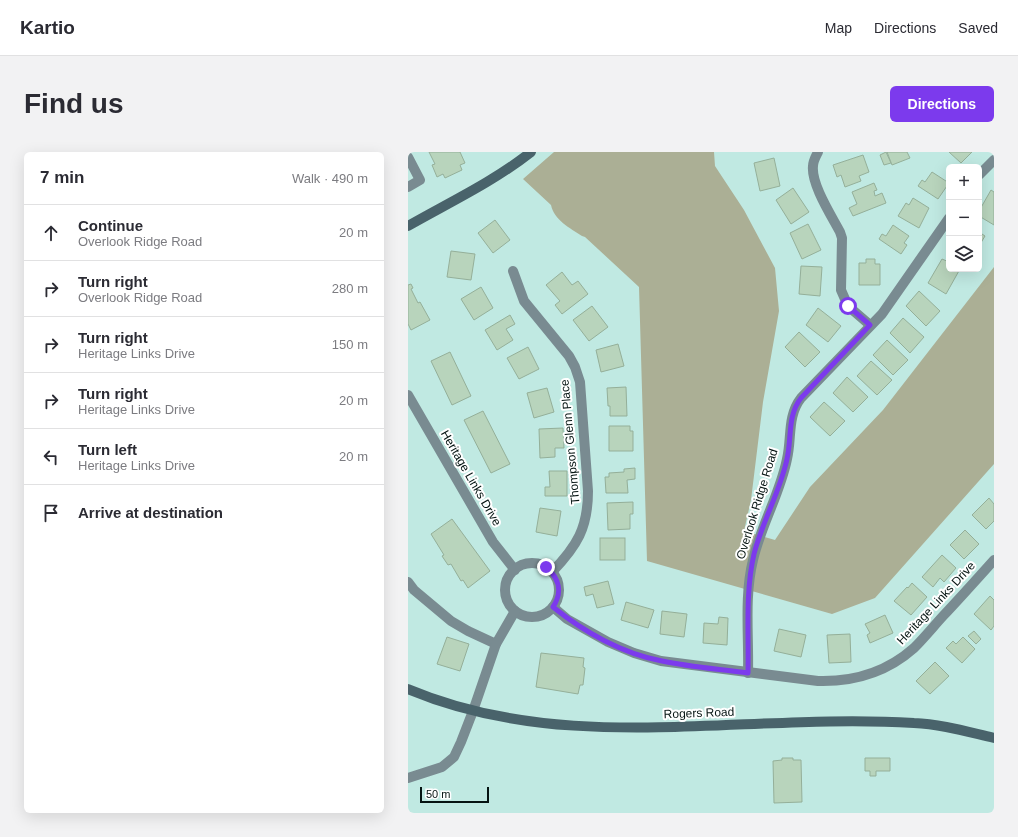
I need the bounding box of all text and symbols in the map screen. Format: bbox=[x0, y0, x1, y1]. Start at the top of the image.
text: Kartio bbox=[20, 17, 75, 38]
text: Map bbox=[825, 20, 852, 36]
text: Directions bbox=[874, 20, 936, 36]
text: Saved bbox=[958, 20, 998, 36]
button: Directions bbox=[890, 86, 994, 122]
text: Find us bbox=[24, 88, 124, 119]
map controls bbox=[946, 164, 982, 272]
button: + bbox=[946, 164, 982, 200]
text: 7 min bbox=[40, 168, 84, 187]
text: Walk · 490 m bbox=[292, 171, 368, 186]
button: − bbox=[946, 200, 982, 236]
text: Continue bbox=[78, 217, 143, 234]
icon: ahead bbox=[40, 222, 62, 244]
text: 20 m bbox=[339, 225, 368, 240]
text: Overlook Ridge Road bbox=[78, 234, 202, 249]
button: layers bbox=[946, 236, 982, 272]
text: Turn right bbox=[78, 273, 148, 290]
icon: right bbox=[40, 278, 62, 300]
text: 280 m bbox=[332, 281, 368, 296]
text: Overlook Ridge Road bbox=[78, 290, 202, 305]
route start bbox=[839, 297, 857, 315]
text: Turn right bbox=[78, 329, 148, 346]
icon: right bbox=[40, 334, 62, 356]
text: 150 m bbox=[332, 337, 368, 352]
text: Heritage Links Drive bbox=[78, 346, 195, 361]
street label: Thompson Glenn Place bbox=[558, 379, 582, 505]
text: Turn right bbox=[78, 385, 148, 402]
icon: right bbox=[40, 390, 62, 412]
text: 20 m bbox=[339, 393, 368, 408]
text: Heritage Links Drive bbox=[78, 402, 195, 417]
street label: Heritage Links Drive bbox=[438, 428, 504, 529]
text: Turn left bbox=[78, 441, 137, 458]
icon: left bbox=[40, 446, 62, 468]
street label: Overlook Ridge Road bbox=[734, 447, 780, 561]
text: 20 m bbox=[339, 449, 368, 464]
text: Heritage Links Drive bbox=[78, 458, 195, 473]
icon: arrive bbox=[40, 502, 62, 524]
text: Arrive at destination bbox=[78, 504, 223, 521]
route end bbox=[537, 558, 555, 576]
street label: Heritage Links Drive bbox=[894, 558, 978, 647]
street label: Rogers Road bbox=[663, 705, 735, 721]
scale bar bbox=[420, 785, 489, 804]
text: 50 m bbox=[426, 788, 450, 800]

